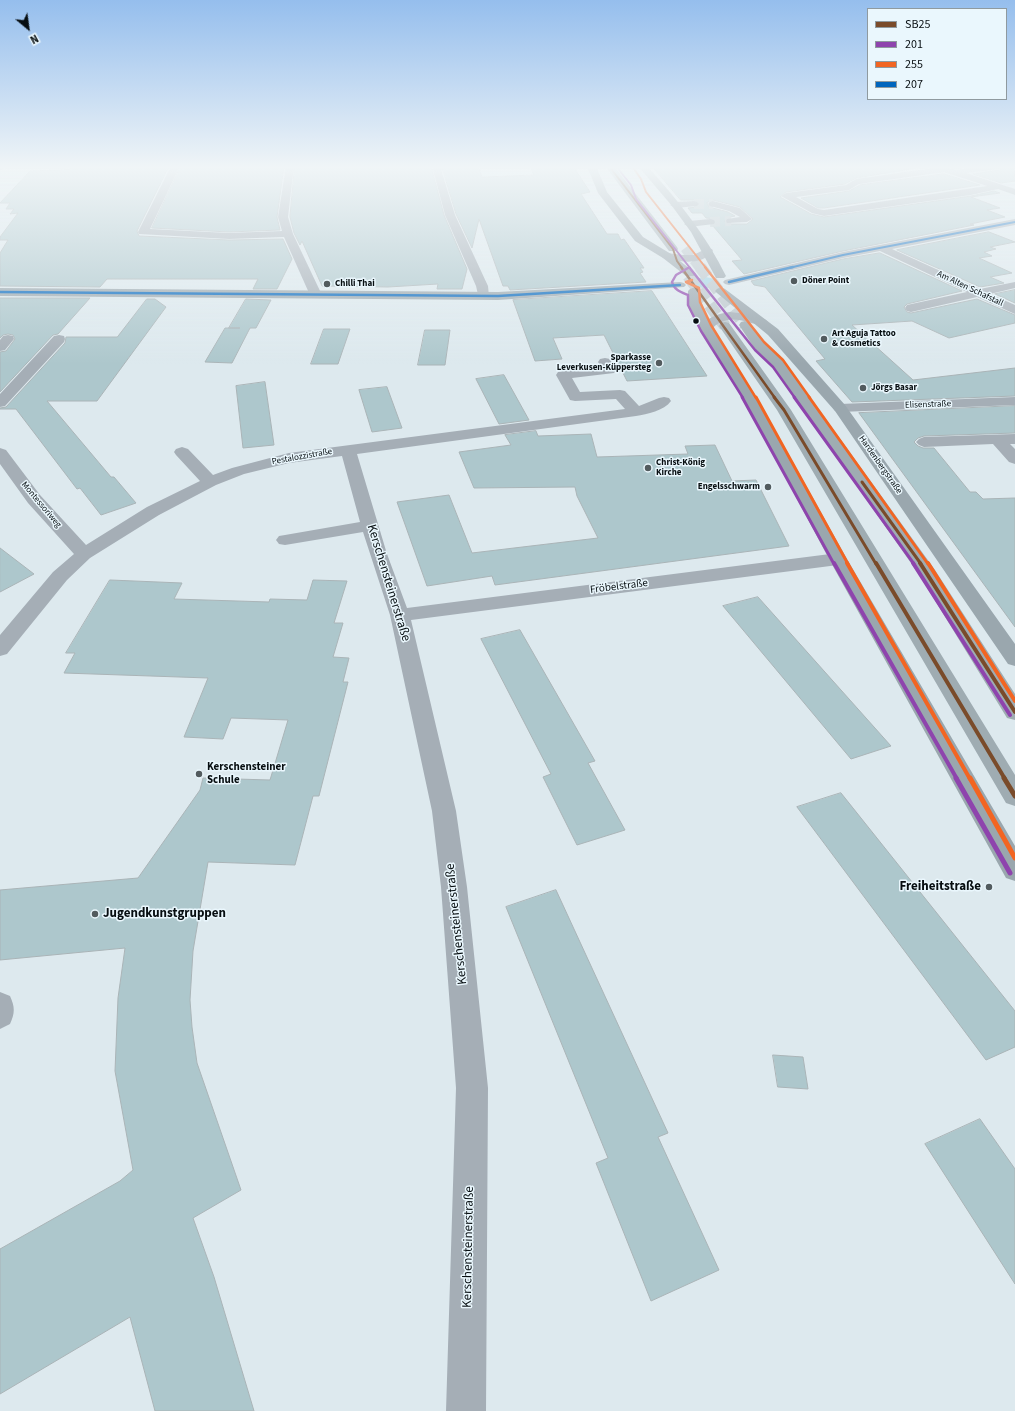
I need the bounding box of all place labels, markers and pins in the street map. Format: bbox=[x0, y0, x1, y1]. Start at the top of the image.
marker: Döner Point bbox=[789, 276, 799, 286]
place label: Döner Point bbox=[802, 276, 849, 286]
marker: Chilli Thai bbox=[322, 279, 332, 289]
place label: Chilli Thai bbox=[335, 279, 375, 289]
unlabelled marker bbox=[691, 316, 701, 326]
place label: Art Aguja Tattoo & Cosmetics bbox=[832, 329, 896, 350]
marker: Art Aguja Tattoo & Cosmetics bbox=[819, 334, 829, 344]
place label: Sparkasse Leverkusen-Küppersteg bbox=[557, 353, 651, 374]
marker: Sparkasse Leverkusen-Küppersteg bbox=[654, 358, 664, 368]
marker: Jörgs Basar bbox=[858, 383, 868, 393]
place label: Jörgs Basar bbox=[871, 383, 917, 393]
place label: Christ-König Kirche bbox=[656, 458, 705, 479]
marker: Christ-König Kirche bbox=[643, 463, 653, 473]
place label: Engelsschwarm bbox=[698, 482, 760, 492]
marker: Engelsschwarm bbox=[763, 482, 773, 492]
place label: Kerschensteiner Schule bbox=[207, 761, 286, 787]
marker: Kerschensteiner Schule bbox=[194, 769, 204, 779]
place label: Freiheitstraße bbox=[899, 879, 981, 895]
marker: Freiheitstraße bbox=[984, 882, 994, 892]
place label: Jugendkunstgruppen bbox=[103, 906, 226, 922]
marker: Jugendkunstgruppen bbox=[90, 909, 100, 919]

